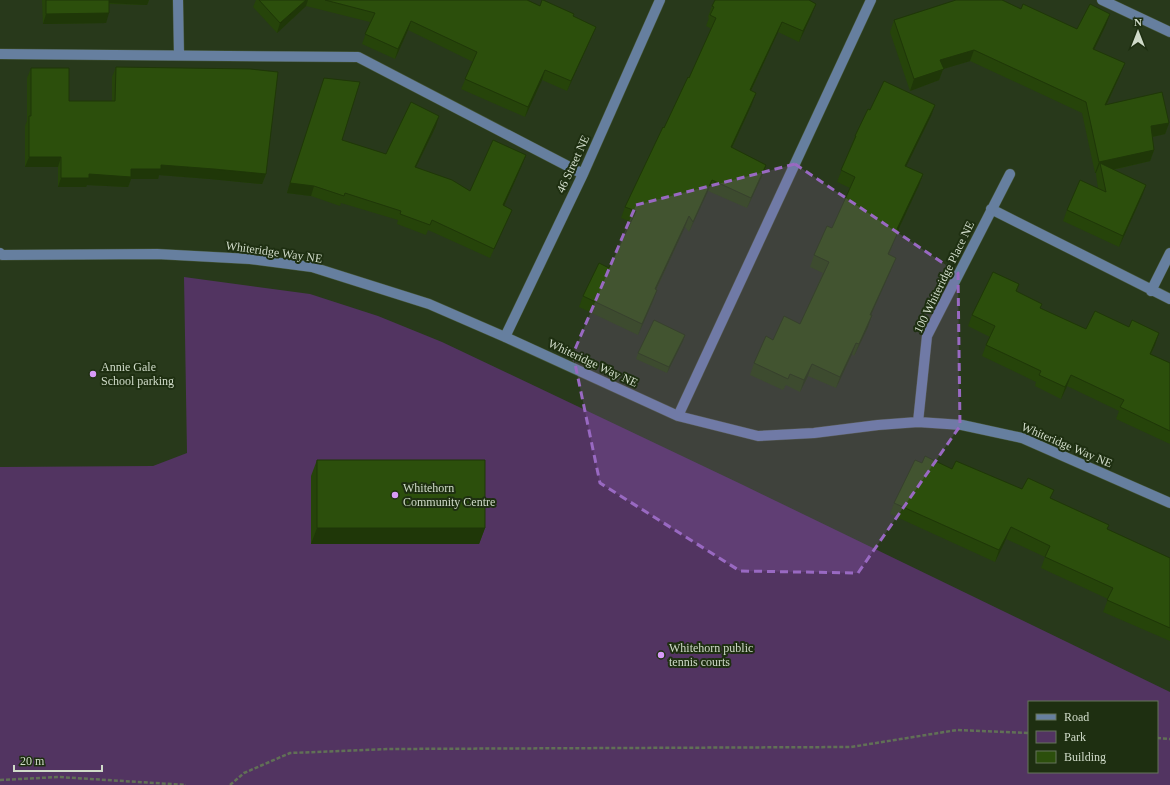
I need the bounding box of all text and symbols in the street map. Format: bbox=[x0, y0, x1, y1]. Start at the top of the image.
north arrow bbox=[1118, 12, 1158, 52]
text: N bbox=[1134, 16, 1142, 28]
street label: 46 Street NE bbox=[554, 133, 592, 195]
street label: 100 Whiteridge Place NE bbox=[911, 219, 977, 335]
street label: Whiteridge Way NE bbox=[225, 238, 323, 266]
street label: Whiteridge Way NE bbox=[546, 336, 640, 390]
place label: Annie Gale School parking bbox=[101, 360, 174, 388]
marker: Annie Gale School parking bbox=[88, 369, 98, 379]
street label: Whiteridge Way NE bbox=[1019, 420, 1115, 470]
place label: Whitehorn Community Centre bbox=[403, 481, 495, 509]
marker: Whitehorn Community Centre bbox=[390, 490, 400, 500]
place label: Whitehorn public tennis courts bbox=[669, 641, 753, 669]
marker: Whitehorn public tennis courts bbox=[656, 650, 666, 660]
legend bbox=[1028, 701, 1158, 773]
text: Road bbox=[1064, 710, 1089, 724]
text: Park bbox=[1064, 730, 1086, 744]
scale bar bbox=[14, 747, 102, 773]
text: Building bbox=[1064, 750, 1106, 764]
text: 20 m bbox=[20, 754, 45, 768]

